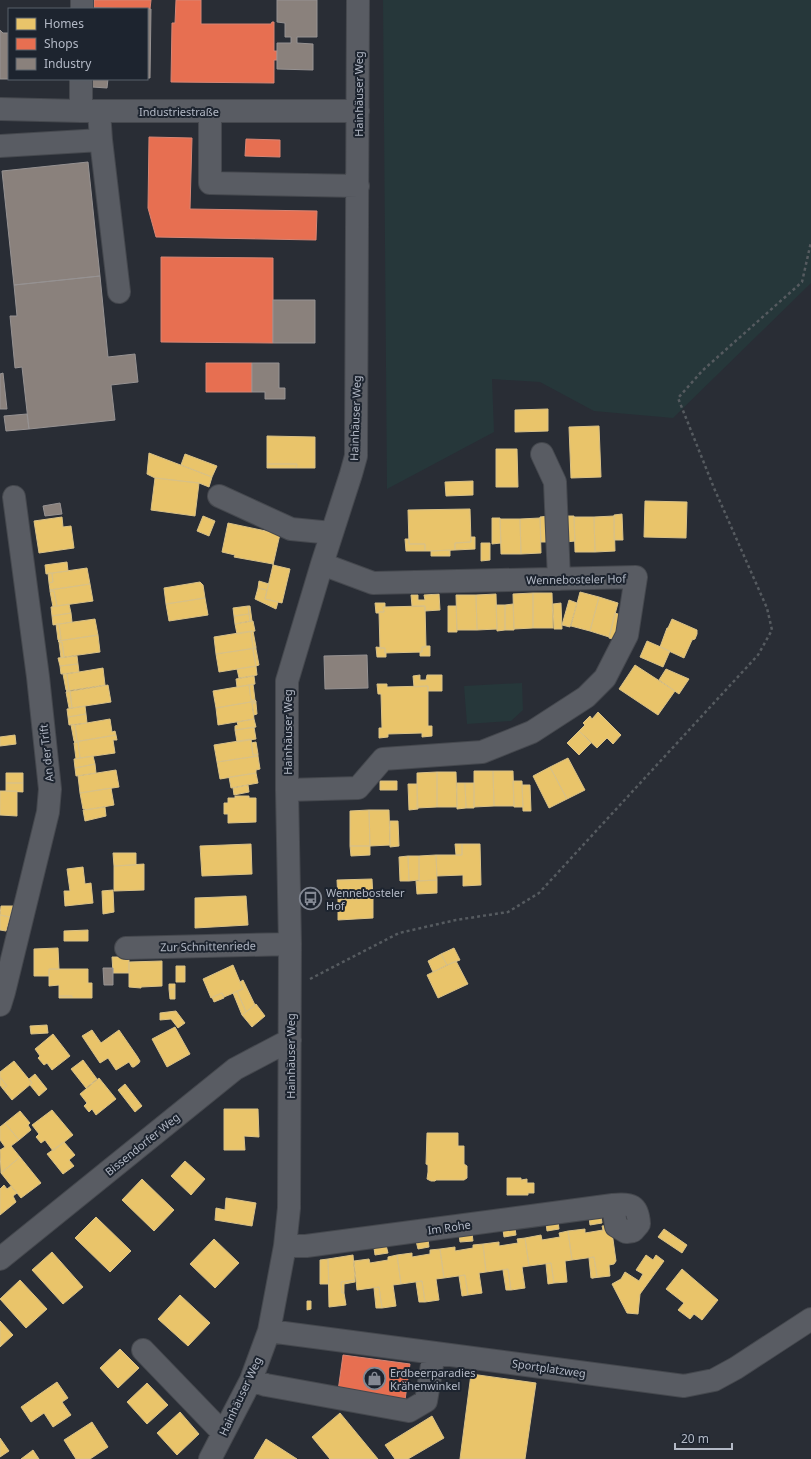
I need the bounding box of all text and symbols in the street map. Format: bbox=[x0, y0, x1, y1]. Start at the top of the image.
legend bbox=[8, 8, 148, 80]
text: Homes bbox=[44, 15, 84, 32]
text: Shops bbox=[44, 35, 79, 52]
street label: Hainhäuser Weg bbox=[351, 51, 366, 137]
text: Industry bbox=[44, 55, 92, 72]
street label: Industriestraße bbox=[139, 104, 219, 119]
street label: Hainhäuser Weg bbox=[346, 375, 364, 461]
street label: Wennebosteler Hof bbox=[526, 571, 627, 587]
street label: Hainhäuser Weg bbox=[280, 689, 295, 775]
street label: An der Trift bbox=[36, 723, 56, 783]
bus stop icon: Wennebosteler Hof bbox=[298, 885, 324, 911]
place label: Wennebosteler Hof bbox=[326, 885, 405, 913]
street label: Zur Schnittenriede bbox=[160, 938, 256, 954]
street label: Hainhäuser Weg bbox=[283, 1013, 298, 1099]
street label: Bissendorfer Weg bbox=[102, 1109, 182, 1179]
street label: Im Rohe bbox=[426, 1217, 472, 1237]
street label: Hainhäuser Weg bbox=[215, 1354, 265, 1438]
street label: Sportplatzweg bbox=[511, 1355, 587, 1381]
shop icon: Erdbeerparadies Krähenwinkel bbox=[361, 1365, 387, 1391]
place label: Erdbeerparadies Krähenwinkel bbox=[390, 1365, 475, 1393]
scale bar bbox=[675, 1425, 732, 1451]
text: 20 m bbox=[681, 1430, 709, 1447]

